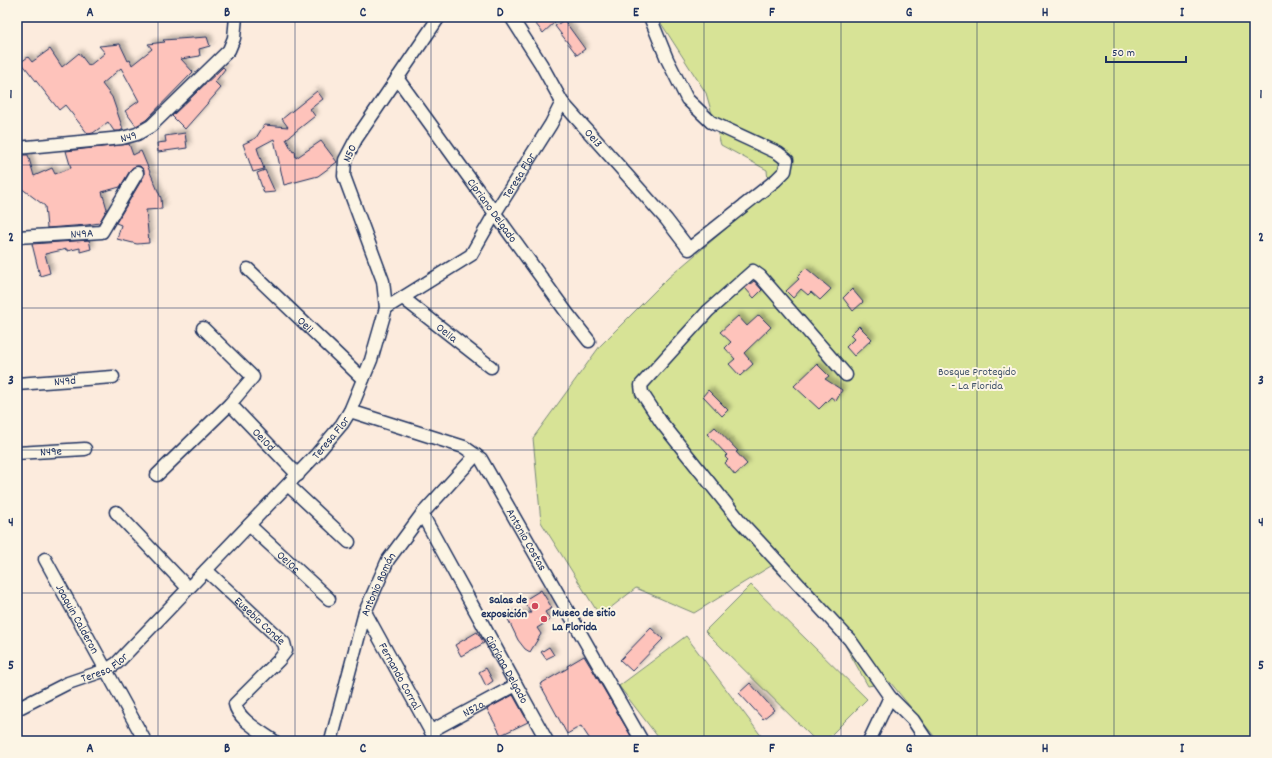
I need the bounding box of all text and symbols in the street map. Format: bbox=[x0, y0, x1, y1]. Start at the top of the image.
text: A bbox=[86, 4, 94, 23]
text: B bbox=[224, 4, 230, 23]
text: C bbox=[360, 4, 367, 23]
text: D bbox=[497, 4, 504, 23]
text: E bbox=[633, 4, 640, 23]
text: F bbox=[769, 4, 775, 23]
text: G bbox=[906, 4, 913, 23]
text: H bbox=[1042, 4, 1049, 23]
text: I bbox=[1180, 4, 1185, 23]
scale bar bbox=[1106, 38, 1186, 64]
text: 50 m bbox=[1112, 45, 1135, 62]
text: 1 bbox=[10, 86, 13, 105]
text: 1 bbox=[1260, 86, 1263, 105]
street label: Oe13 bbox=[580, 126, 606, 152]
street label: N49 bbox=[119, 127, 139, 148]
street label: N50 bbox=[339, 142, 362, 165]
street label: Teresa Flor bbox=[499, 149, 541, 202]
street label: Cipriano Delgado bbox=[462, 175, 520, 247]
street label: N49A bbox=[70, 225, 94, 244]
text: 2 bbox=[8, 229, 14, 248]
text: 2 bbox=[1258, 229, 1264, 248]
street label: Oe11 bbox=[293, 313, 317, 338]
street label: Oe11a bbox=[432, 320, 461, 348]
park label: Bosque Protegido - La Florida bbox=[938, 364, 1016, 395]
text: 3 bbox=[8, 372, 14, 391]
text: 3 bbox=[1258, 372, 1264, 391]
street label: N49d bbox=[53, 373, 77, 391]
street label: Teresa Flor bbox=[309, 413, 355, 464]
street label: Oe10d bbox=[247, 425, 278, 456]
street label: N49e bbox=[40, 443, 62, 462]
street label: Antonio Costas bbox=[501, 506, 550, 574]
text: 4 bbox=[8, 514, 14, 533]
text: 4 bbox=[1258, 514, 1264, 533]
street label: Oe10c bbox=[272, 548, 303, 578]
street label: Antonio Román bbox=[357, 549, 401, 618]
street label: Joaquin Calderon bbox=[50, 581, 103, 658]
place label: Salas de exposición bbox=[481, 592, 528, 623]
street label: Eusebio Conde bbox=[230, 594, 288, 650]
marker: Salas de exposición bbox=[530, 601, 540, 611]
place label: Museo de sitio La Florida bbox=[552, 605, 616, 636]
marker: Museo de sitio La Florida bbox=[539, 614, 549, 624]
street label: Cipriano Delgado bbox=[480, 632, 532, 707]
street label: Fernando Corral bbox=[374, 640, 424, 713]
street label: Teresa Flor bbox=[79, 649, 133, 688]
text: 5 bbox=[8, 657, 14, 676]
text: 5 bbox=[1258, 657, 1264, 676]
street label: N52a bbox=[460, 696, 488, 722]
text: A bbox=[86, 740, 94, 758]
text: B bbox=[224, 740, 230, 758]
text: C bbox=[360, 740, 367, 758]
text: D bbox=[497, 740, 504, 758]
text: E bbox=[633, 740, 640, 758]
text: F bbox=[769, 740, 775, 758]
text: G bbox=[906, 740, 913, 758]
text: H bbox=[1042, 740, 1049, 758]
text: I bbox=[1180, 740, 1185, 758]

